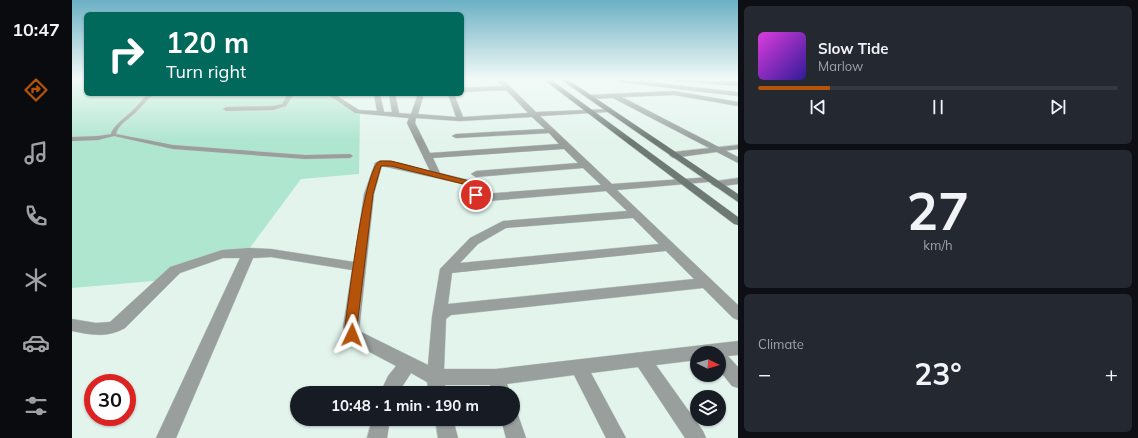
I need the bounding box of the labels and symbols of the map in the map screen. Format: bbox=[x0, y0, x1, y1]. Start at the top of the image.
pin bbox=[459, 178, 493, 212]
position arrow bbox=[331, 314, 373, 356]
north arrow bbox=[690, 346, 726, 382]
speed limit sign: 30 bbox=[84, 374, 136, 426]

